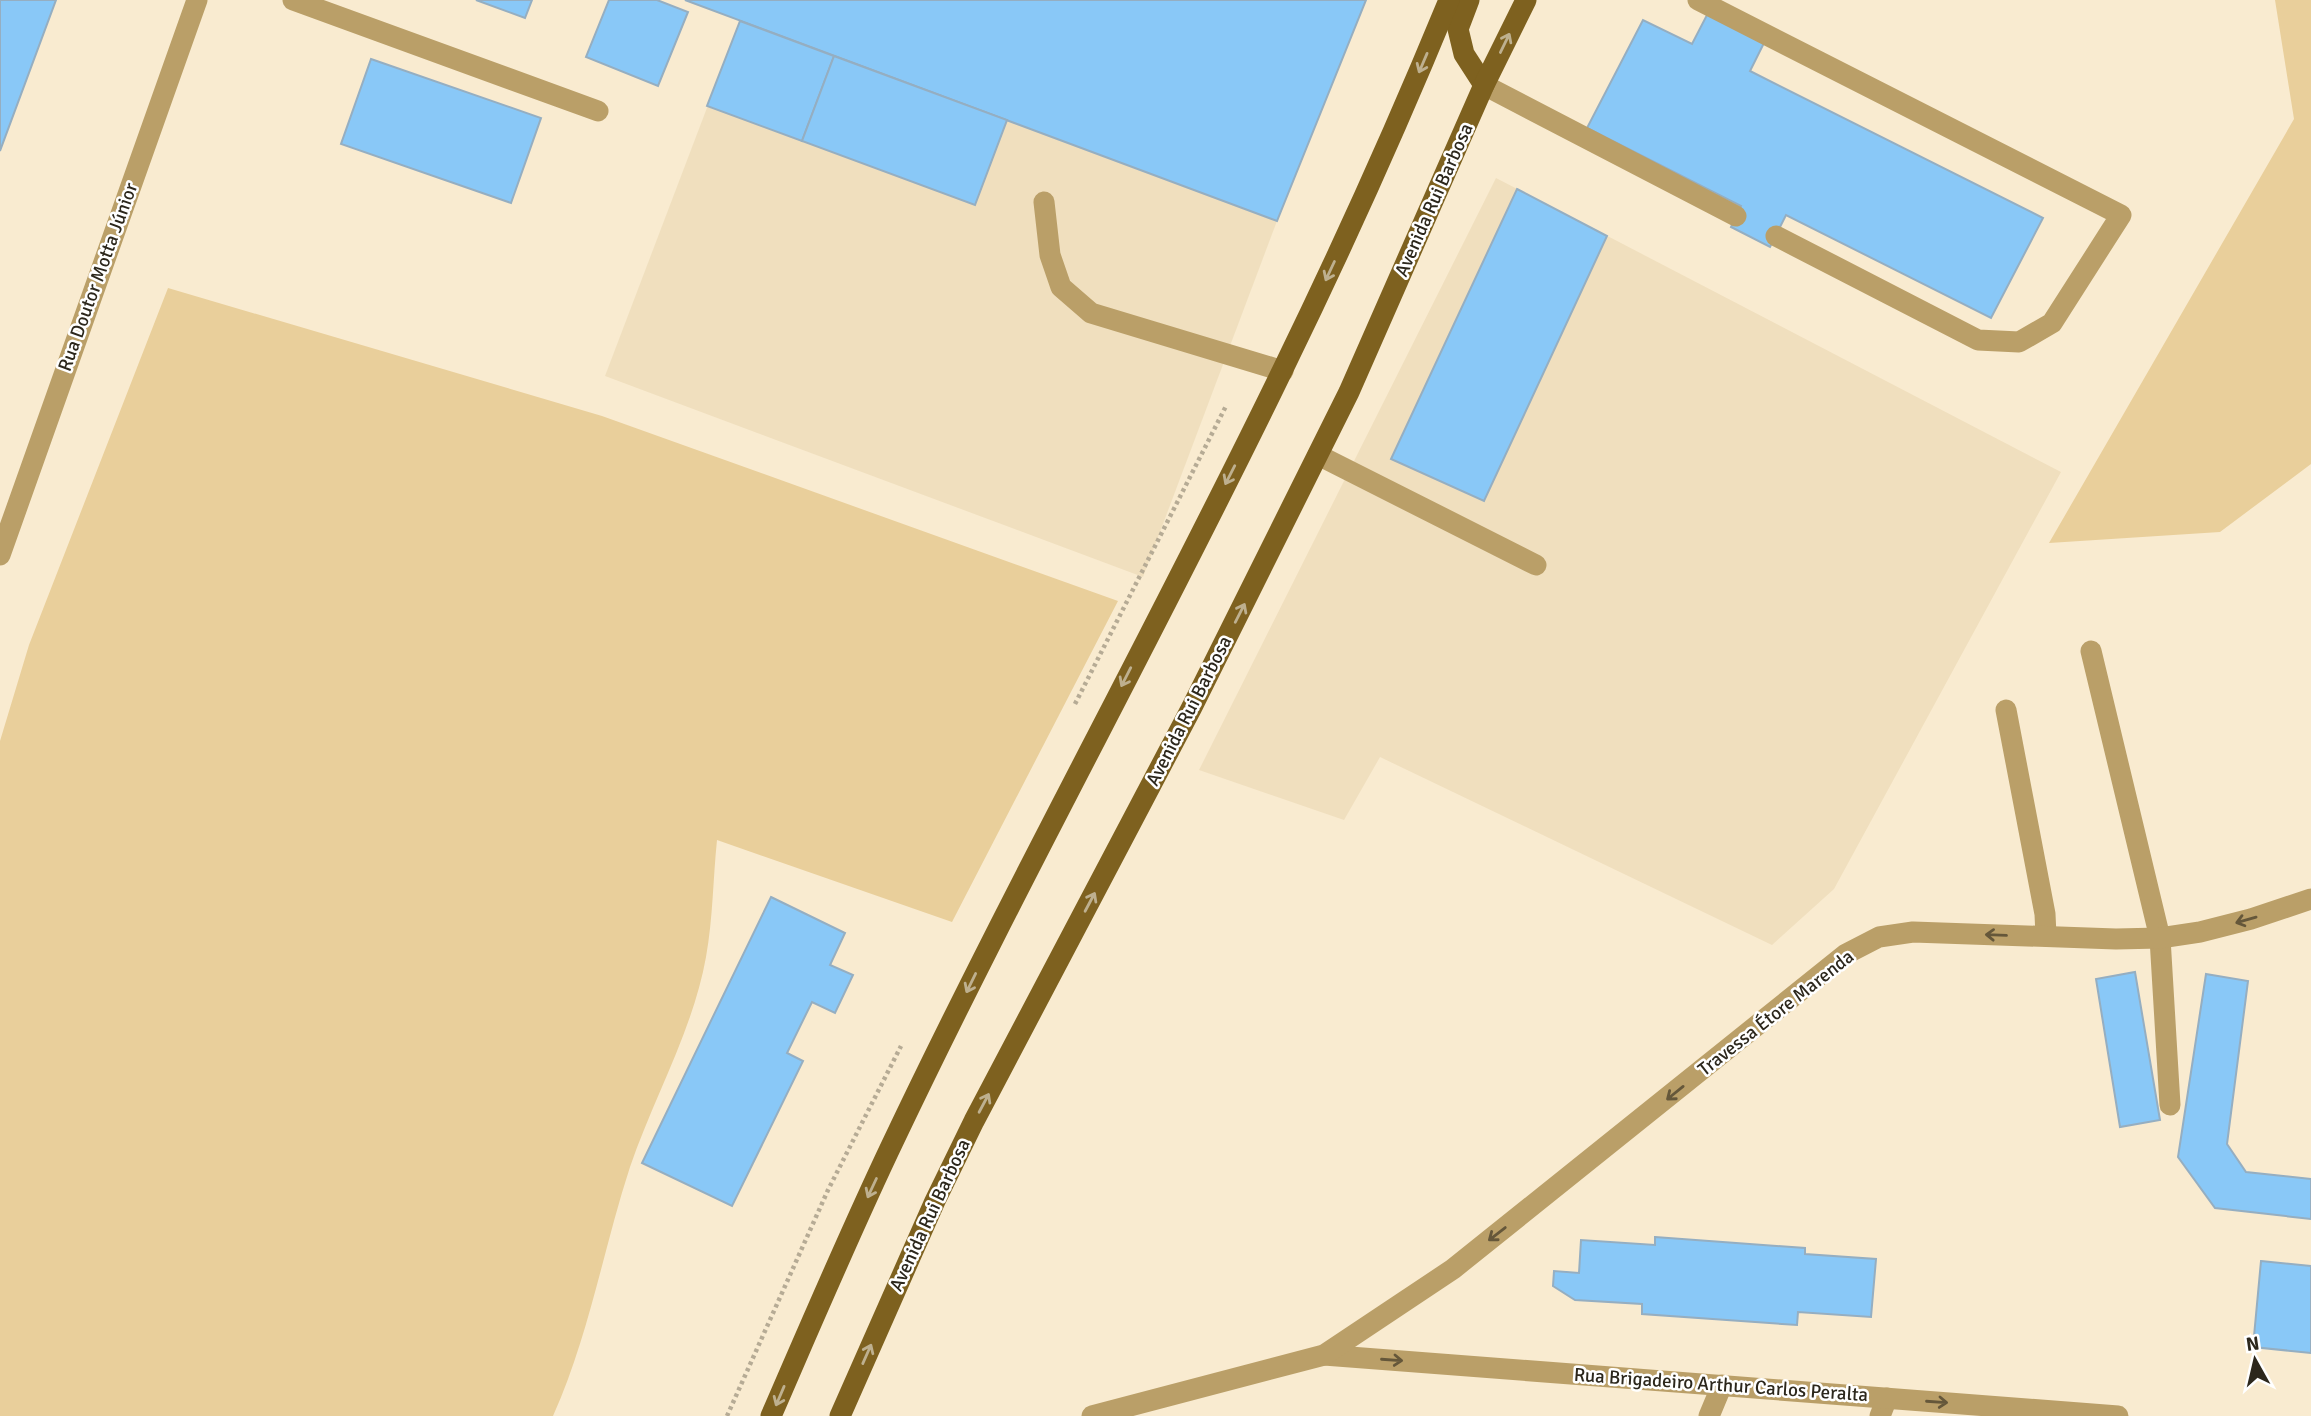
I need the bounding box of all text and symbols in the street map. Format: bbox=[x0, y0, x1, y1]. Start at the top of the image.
one-way arrow bbox=[1499, 33, 1513, 54]
one-way arrow bbox=[1416, 52, 1429, 73]
street label: Avenida Rui Barbosa bbox=[1389, 120, 1479, 280]
street label: Rua Doutor Motta Júnior bbox=[53, 179, 143, 375]
one-way arrow bbox=[1323, 260, 1336, 281]
one-way arrow bbox=[1222, 464, 1236, 485]
one-way arrow bbox=[1234, 603, 1248, 624]
street label: Avenida Rui Barbosa bbox=[1141, 632, 1237, 790]
one-way arrow bbox=[1119, 667, 1133, 687]
one-way arrow bbox=[1084, 892, 1097, 913]
one-way arrow bbox=[2235, 914, 2258, 927]
one-way arrow bbox=[1985, 928, 2008, 941]
street label: Travessa Étore Marenda bbox=[1693, 945, 1859, 1081]
one-way arrow bbox=[964, 972, 978, 993]
one-way arrow bbox=[1667, 1085, 1685, 1100]
one-way arrow bbox=[978, 1093, 991, 1114]
street label: Avenida Rui Barbosa bbox=[884, 1135, 976, 1295]
one-way arrow bbox=[865, 1177, 878, 1198]
one-way arrow bbox=[1488, 1226, 1507, 1241]
north arrow bbox=[2220, 1325, 2290, 1395]
text: N bbox=[2245, 1331, 2261, 1357]
one-way arrow bbox=[861, 1343, 874, 1365]
one-way arrow bbox=[1381, 1354, 1403, 1367]
street label: Rua Brigadeiro Arthur Carlos Peralta bbox=[1573, 1363, 1869, 1407]
one-way arrow bbox=[773, 1385, 786, 1406]
one-way arrow bbox=[1925, 1396, 1948, 1409]

